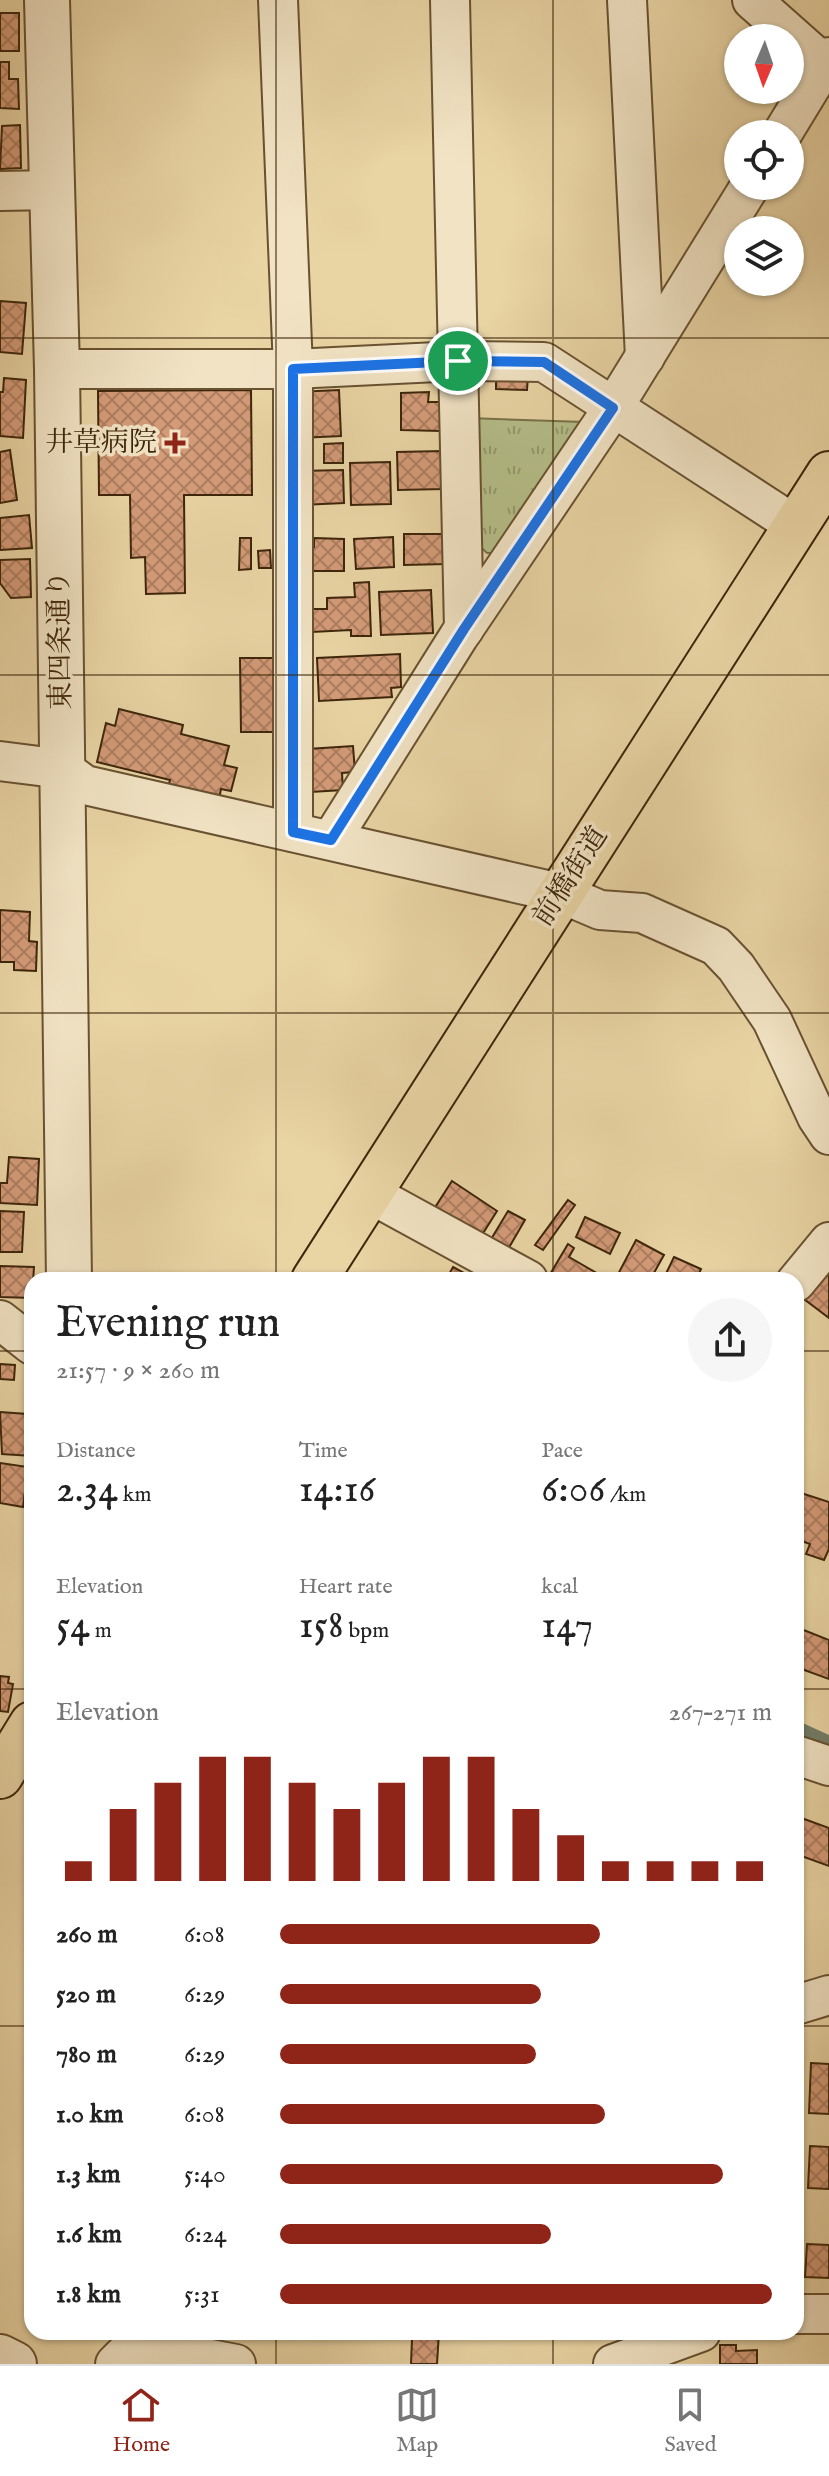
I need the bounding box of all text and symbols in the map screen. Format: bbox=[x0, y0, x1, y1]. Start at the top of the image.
north arrow bbox=[724, 24, 804, 104]
map controls bbox=[724, 24, 804, 296]
button: locate bbox=[724, 120, 804, 200]
button: layers bbox=[724, 216, 804, 296]
pin bbox=[424, 327, 492, 395]
icon: arrive bbox=[436, 339, 480, 383]
place label: 井草病院 bbox=[45, 426, 157, 461]
marker: 井草病院 bbox=[164, 432, 186, 454]
street label: 東四条通り bbox=[42, 570, 80, 710]
street label: 前橋街道 bbox=[526, 820, 616, 934]
text: Evening run bbox=[56, 1296, 280, 1352]
button: share bbox=[688, 1298, 772, 1382]
text: 21:57 · 9 × 260 m bbox=[56, 1354, 220, 1387]
text: Distance bbox=[56, 1437, 136, 1465]
text: Time bbox=[299, 1437, 348, 1465]
text: Pace bbox=[541, 1437, 583, 1465]
text: 2.34 bbox=[56, 1465, 118, 1516]
text: 14:16 bbox=[299, 1465, 376, 1516]
text: 6:06 bbox=[541, 1465, 605, 1516]
text: km bbox=[118, 1481, 151, 1509]
text: /km bbox=[605, 1481, 646, 1509]
text: Elevation bbox=[56, 1573, 143, 1601]
text: Heart rate bbox=[299, 1573, 393, 1601]
text: kcal bbox=[541, 1573, 578, 1601]
text: 54 bbox=[56, 1601, 90, 1652]
text: 158 bbox=[299, 1601, 344, 1652]
text: 147 bbox=[541, 1601, 593, 1652]
text: m bbox=[90, 1617, 112, 1645]
text: bpm bbox=[344, 1617, 389, 1645]
text: Elevation bbox=[56, 1696, 159, 1729]
text: 267–271 m bbox=[668, 1696, 772, 1729]
text: 260 m bbox=[56, 1918, 118, 1951]
text: 6:08 bbox=[184, 1918, 225, 1951]
text: 520 m bbox=[56, 1978, 116, 2011]
text: 6:29 bbox=[184, 1978, 225, 2011]
text: 780 m bbox=[56, 2038, 117, 2071]
text: 6:29 bbox=[184, 2038, 225, 2071]
text: 1.0 km bbox=[56, 2098, 124, 2131]
text: 6:08 bbox=[184, 2098, 225, 2131]
text: 1.3 km bbox=[56, 2158, 121, 2191]
text: 5:40 bbox=[184, 2158, 226, 2191]
text: 1.6 km bbox=[56, 2218, 122, 2251]
text: 6:24 bbox=[184, 2218, 227, 2251]
text: 1.8 km bbox=[56, 2278, 121, 2311]
text: 5:31 bbox=[184, 2278, 220, 2311]
tab: Home bbox=[113, 2383, 170, 2459]
tab: Map bbox=[395, 2383, 439, 2459]
tab: Saved bbox=[664, 2383, 716, 2459]

